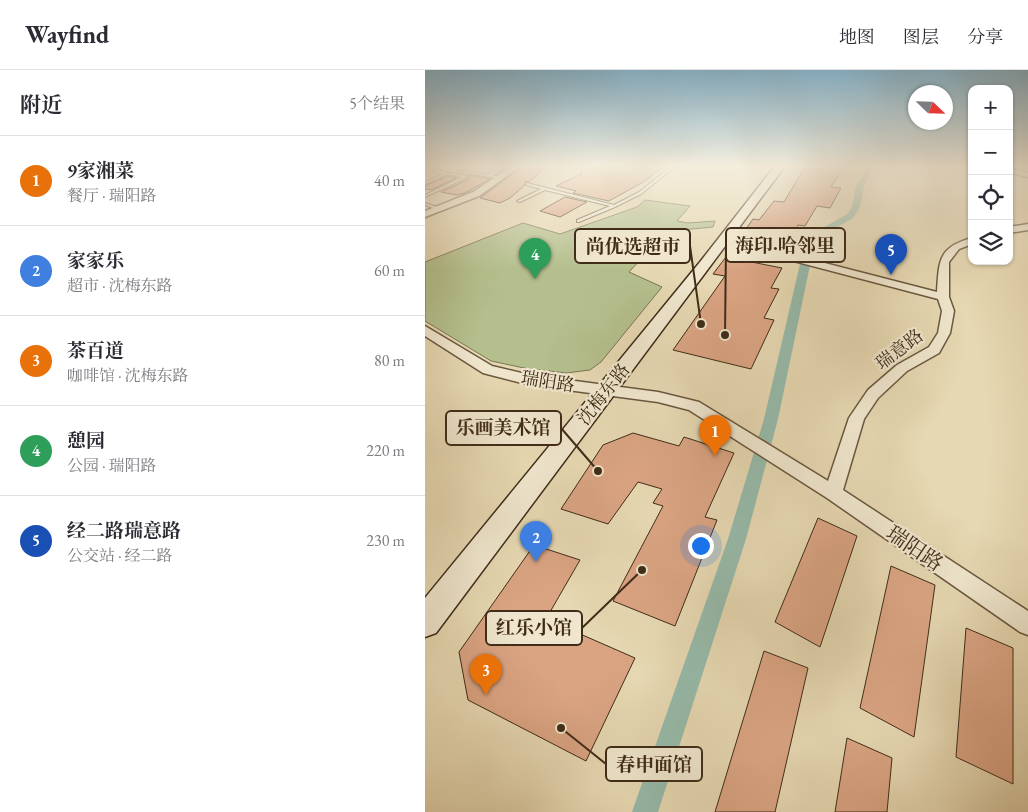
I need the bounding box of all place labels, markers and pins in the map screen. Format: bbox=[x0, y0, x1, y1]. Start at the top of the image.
callout: 海印·哈邻里 bbox=[726, 228, 845, 262]
callout: 尚优选超市 bbox=[575, 229, 690, 263]
pin: 5 bbox=[875, 234, 907, 275]
pin: 4 bbox=[519, 238, 551, 279]
callout: 乐画美术馆 bbox=[446, 411, 561, 445]
pin: 1 bbox=[699, 415, 731, 456]
pin: 2 bbox=[520, 521, 552, 562]
callout: 红乐小馆 bbox=[486, 611, 582, 645]
pin: 3 bbox=[470, 654, 502, 695]
callout: 春申面馆 bbox=[606, 747, 702, 781]

